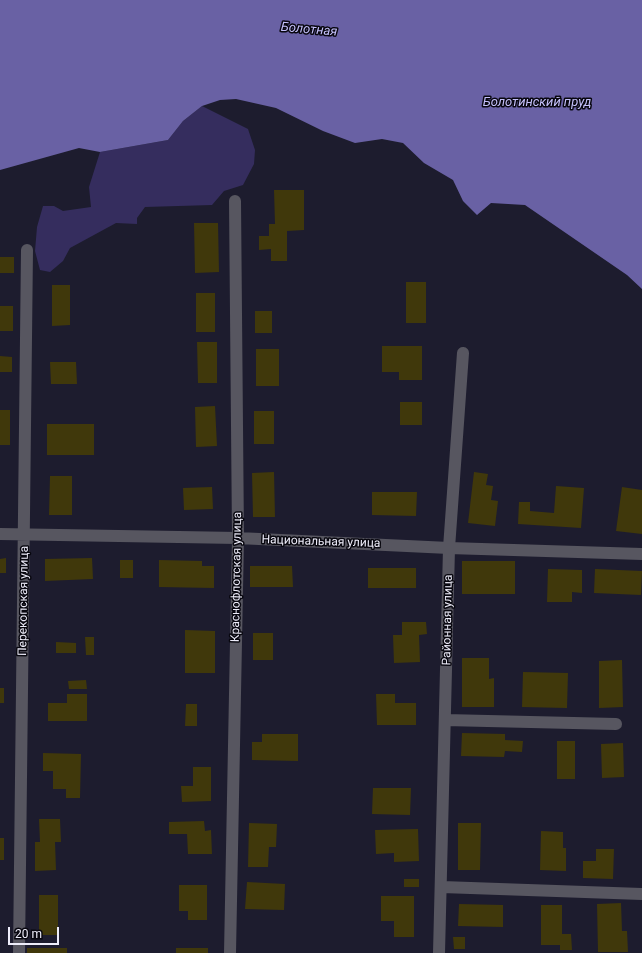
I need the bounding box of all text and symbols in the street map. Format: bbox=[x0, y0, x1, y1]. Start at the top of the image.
water label: Болотная bbox=[280, 20, 338, 40]
water label: Болотинский пруд bbox=[483, 95, 591, 111]
street label: Краснофлотская улица bbox=[229, 512, 245, 642]
street label: Национальная улица bbox=[261, 533, 381, 551]
street label: Перекопская улица bbox=[16, 546, 32, 656]
street label: Районная улица bbox=[440, 575, 456, 665]
scale bar bbox=[10, 919, 61, 945]
text: 20 m bbox=[15, 927, 42, 941]

